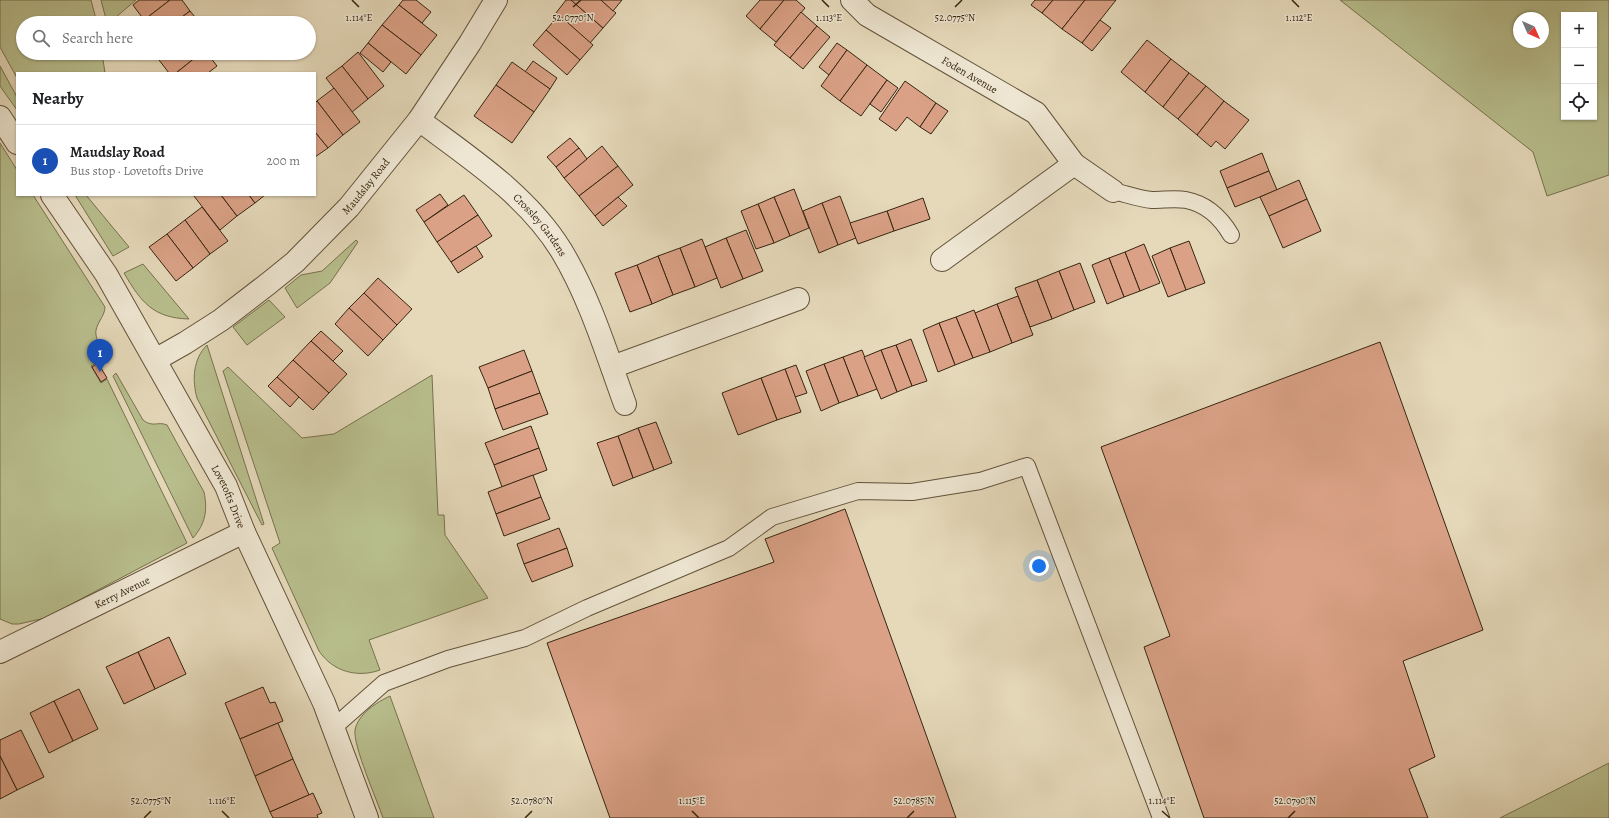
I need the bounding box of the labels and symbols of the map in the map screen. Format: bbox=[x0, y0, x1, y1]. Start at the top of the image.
text: 1.114°E bbox=[346, 11, 372, 24]
text: 52.0770°N bbox=[552, 11, 594, 24]
text: 1.113°E bbox=[816, 11, 842, 24]
text: 52.0775°N bbox=[935, 11, 975, 24]
text: 1.112°E bbox=[1286, 11, 1313, 24]
north arrow bbox=[1513, 12, 1549, 48]
street label: Foden Avenue bbox=[939, 53, 1000, 97]
street label: Maudslay Road bbox=[339, 155, 393, 218]
street label: Crossley Gardens bbox=[510, 190, 570, 259]
pin: 1 bbox=[87, 339, 113, 372]
street label: Lovetofts Drive bbox=[208, 462, 249, 531]
your location bbox=[1029, 556, 1049, 576]
street label: Kerry Avenue bbox=[92, 572, 153, 612]
text: 52.0775°N bbox=[131, 794, 171, 807]
text: 1.116°E bbox=[209, 794, 236, 807]
text: 52.0780°N bbox=[511, 794, 553, 807]
text: 1.115°E bbox=[679, 794, 705, 807]
text: 52.0785°N bbox=[894, 794, 935, 807]
text: 1.114°E bbox=[1149, 794, 1175, 807]
text: 52.0790°N bbox=[1274, 794, 1316, 807]

